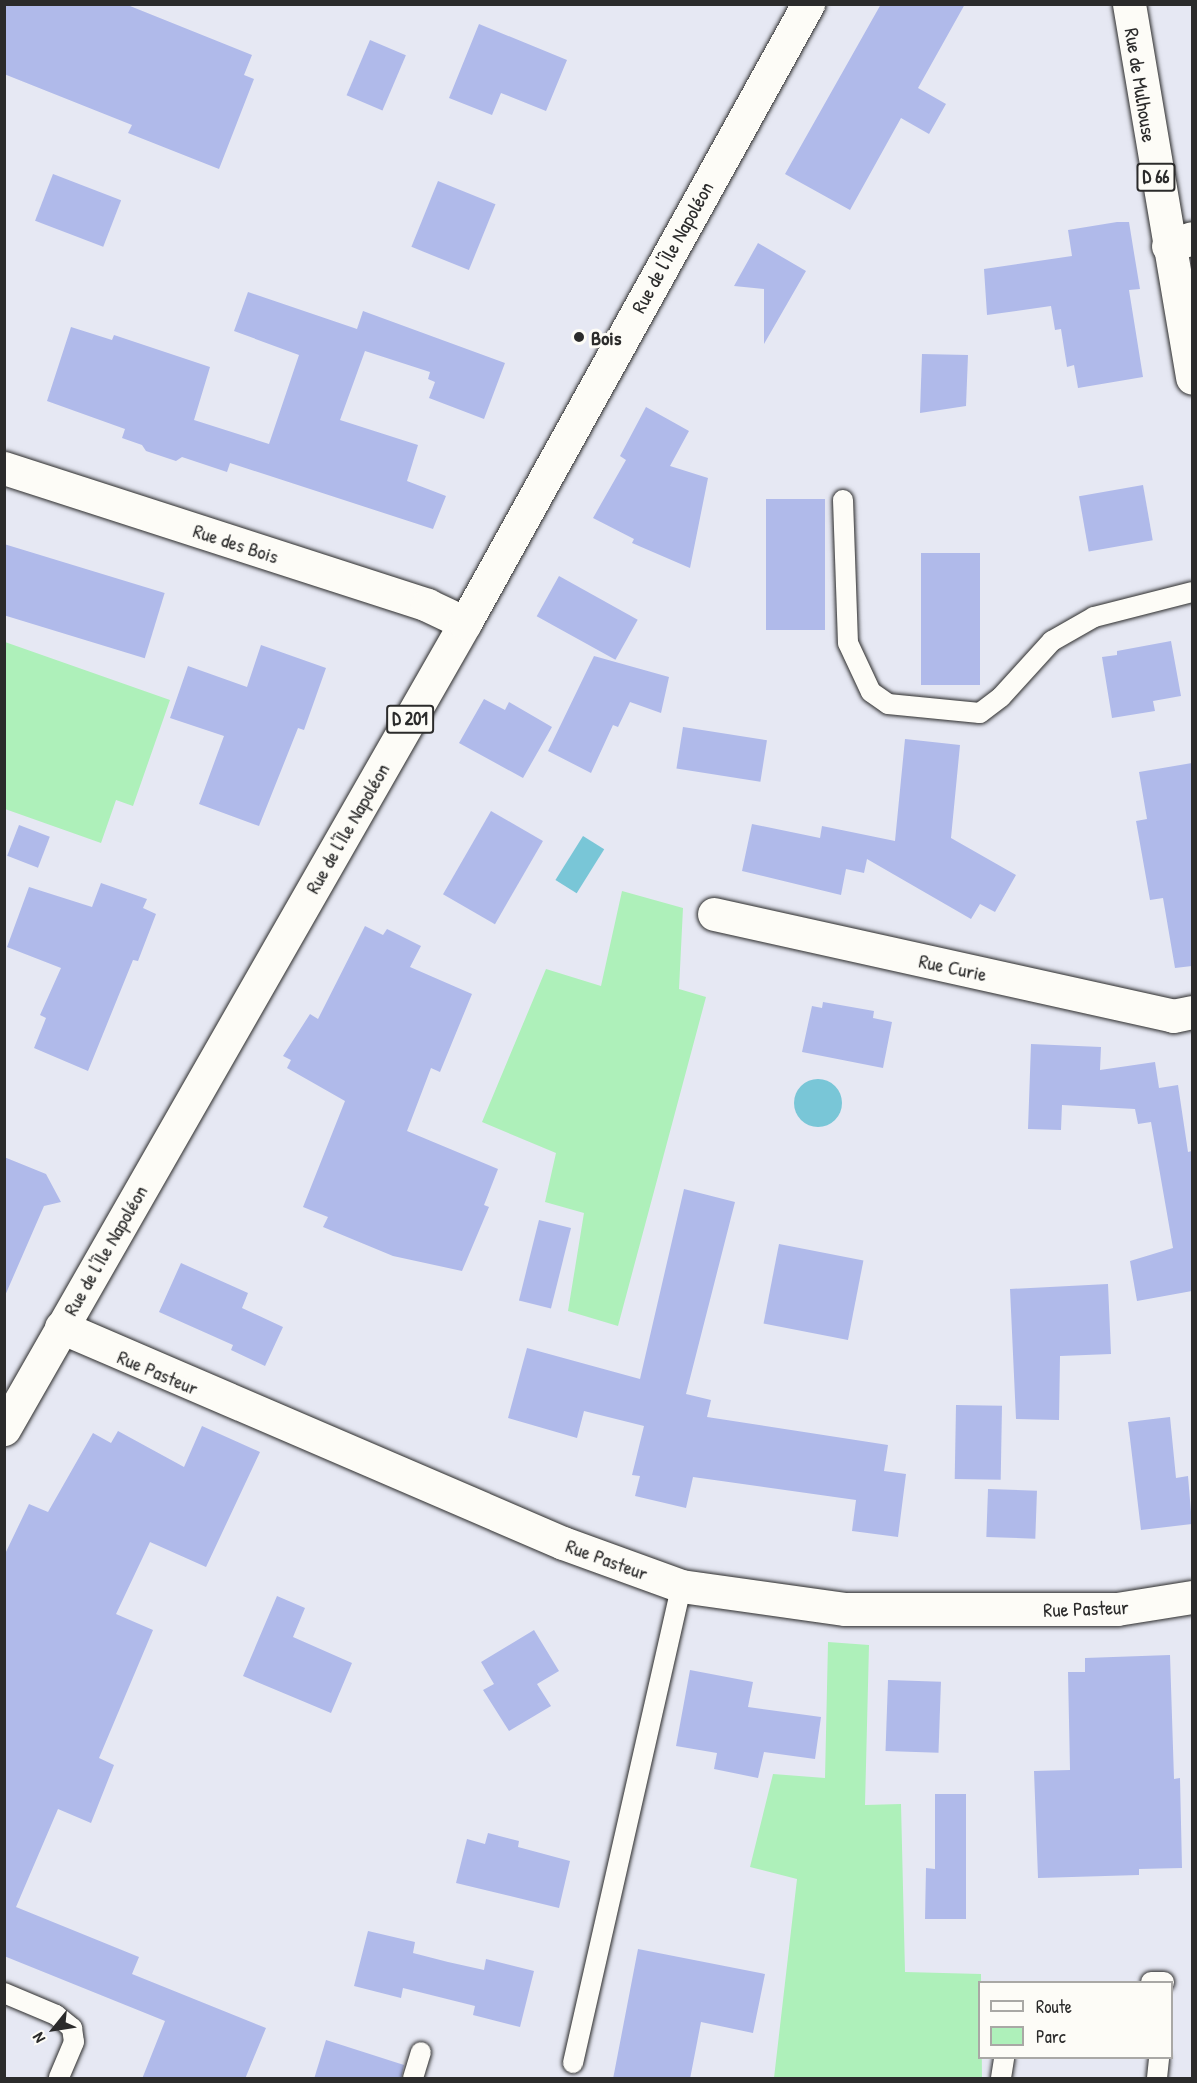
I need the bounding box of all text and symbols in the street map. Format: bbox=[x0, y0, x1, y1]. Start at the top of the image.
street label: Rue de Mulhouse bbox=[1120, 26, 1162, 144]
road number: D 66 bbox=[1135, 162, 1177, 192]
street label: Rue de l'Île Napoléon bbox=[626, 177, 718, 317]
place label: Bois bbox=[591, 325, 621, 349]
marker: Bois bbox=[572, 330, 586, 344]
street label: Rue des Bois bbox=[190, 518, 282, 568]
road number: D 201 bbox=[386, 704, 434, 734]
street label: Rue de l'Île Napoléon bbox=[300, 758, 394, 898]
street label: Rue Curie bbox=[917, 948, 989, 986]
street label: Rue de l'Île Napoléon bbox=[58, 1180, 152, 1320]
street label: Rue Pasteur bbox=[114, 1344, 202, 1400]
street label: Rue Pasteur bbox=[563, 1533, 651, 1585]
street label: Rue Pasteur bbox=[1043, 1595, 1129, 1621]
legend bbox=[978, 1981, 1173, 2059]
text: Route bbox=[1036, 1994, 1072, 2019]
north arrow bbox=[24, 1999, 84, 2059]
text: Parc bbox=[1036, 2024, 1066, 2049]
text: N bbox=[27, 2029, 50, 2047]

